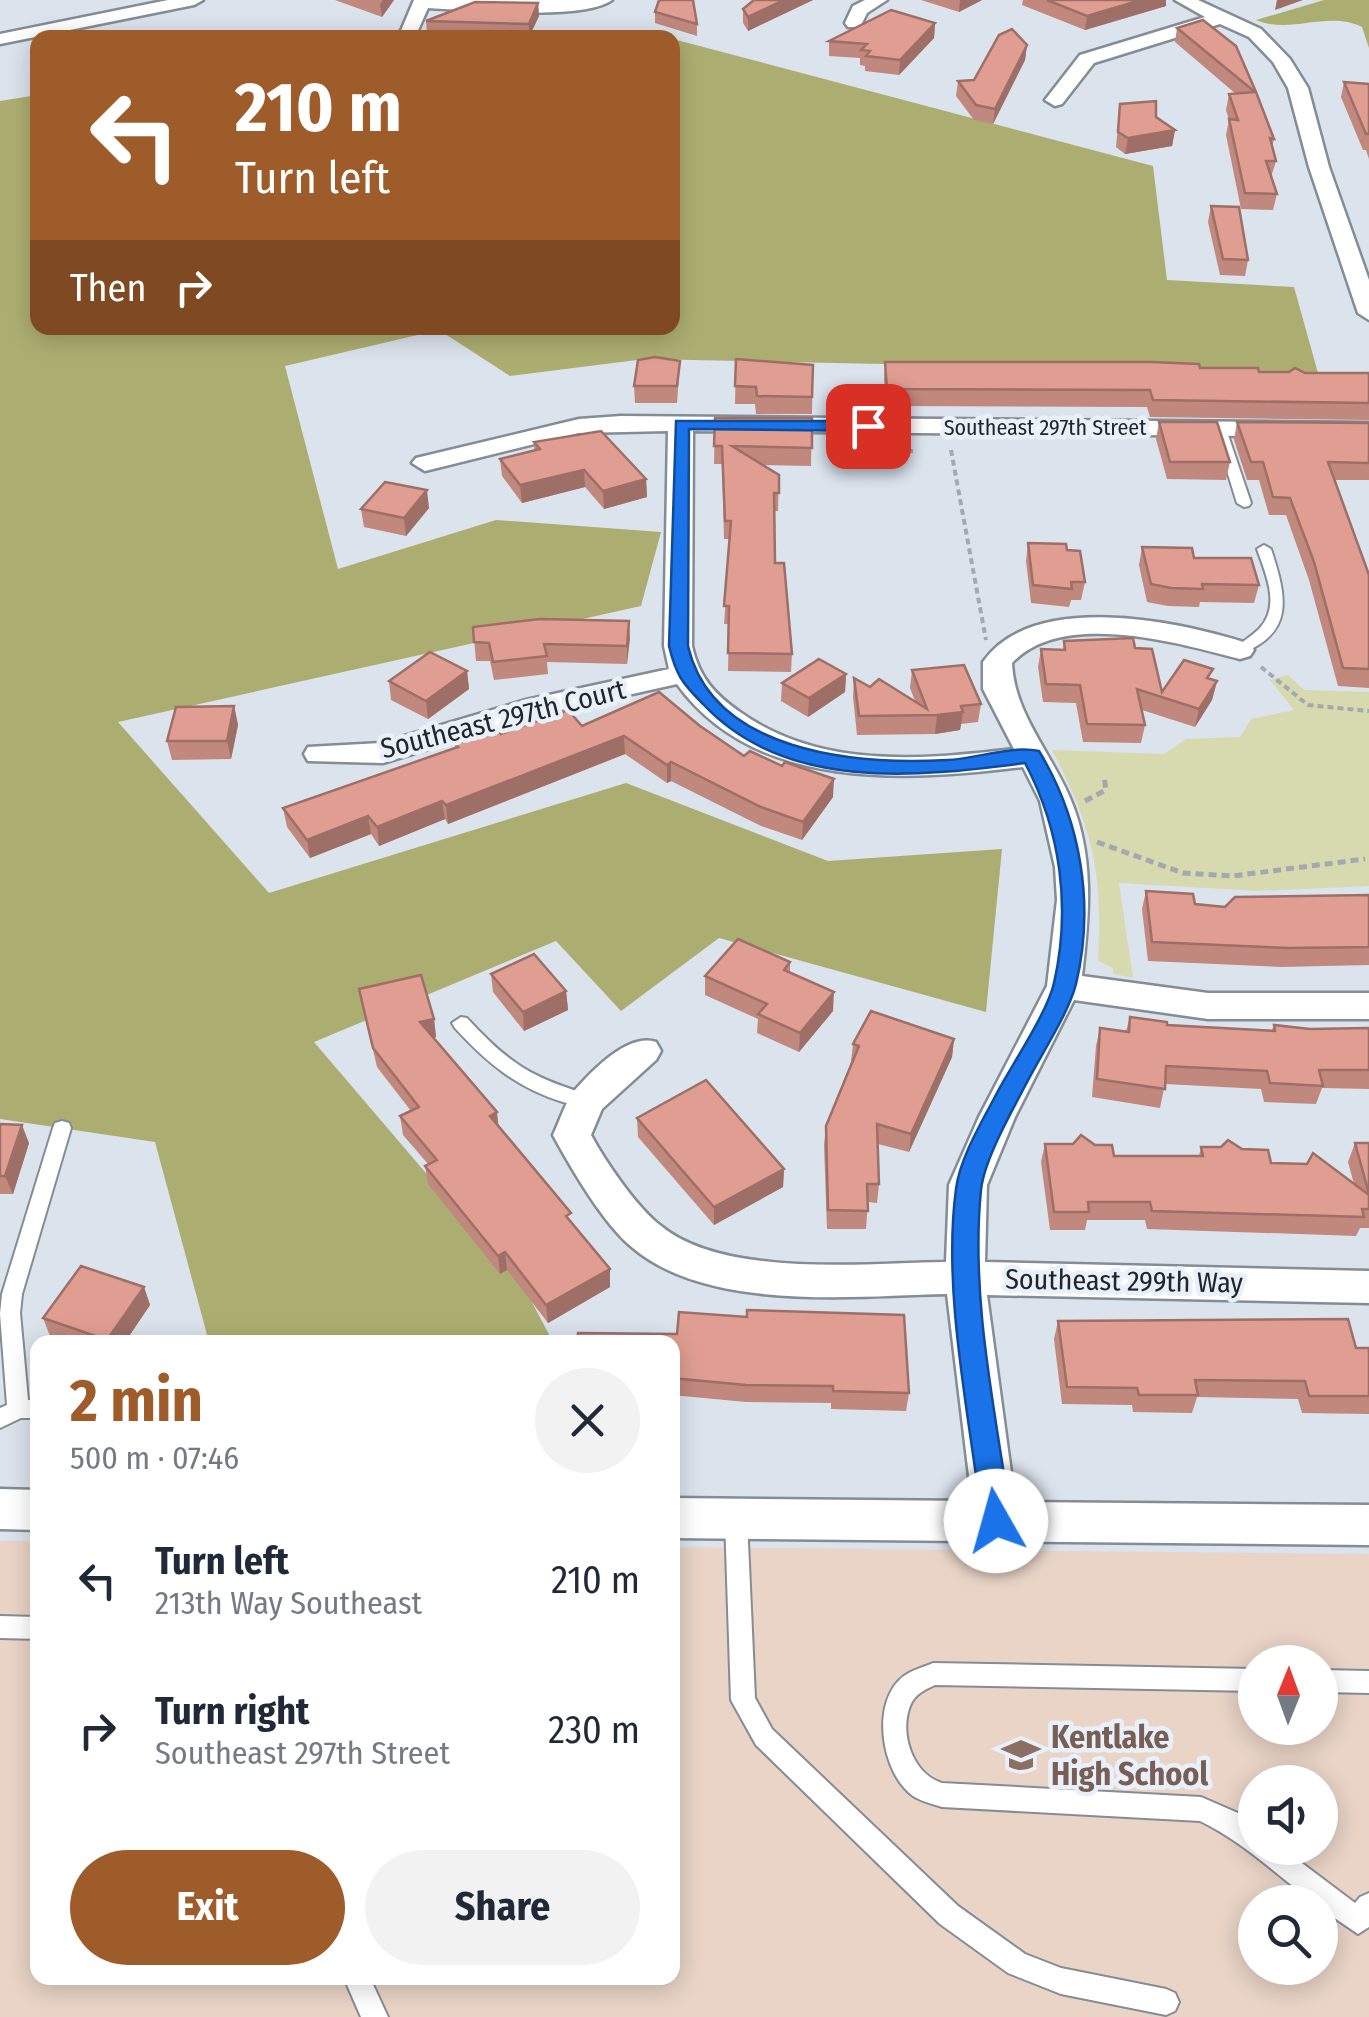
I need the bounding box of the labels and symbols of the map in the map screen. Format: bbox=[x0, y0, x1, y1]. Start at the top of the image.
pin bbox=[826, 384, 911, 469]
street label: Southeast 297th Street bbox=[944, 414, 1147, 441]
street label: Southeast 297th Court bbox=[377, 672, 630, 765]
street label: Southeast 299th Way bbox=[1005, 1262, 1244, 1300]
position arrow bbox=[944, 1469, 1048, 1573]
north arrow bbox=[1238, 1645, 1338, 1745]
place label: Kentlake High School bbox=[1051, 1718, 1208, 1793]
school or university icon: Kentlake High School bbox=[1000, 1734, 1042, 1776]

